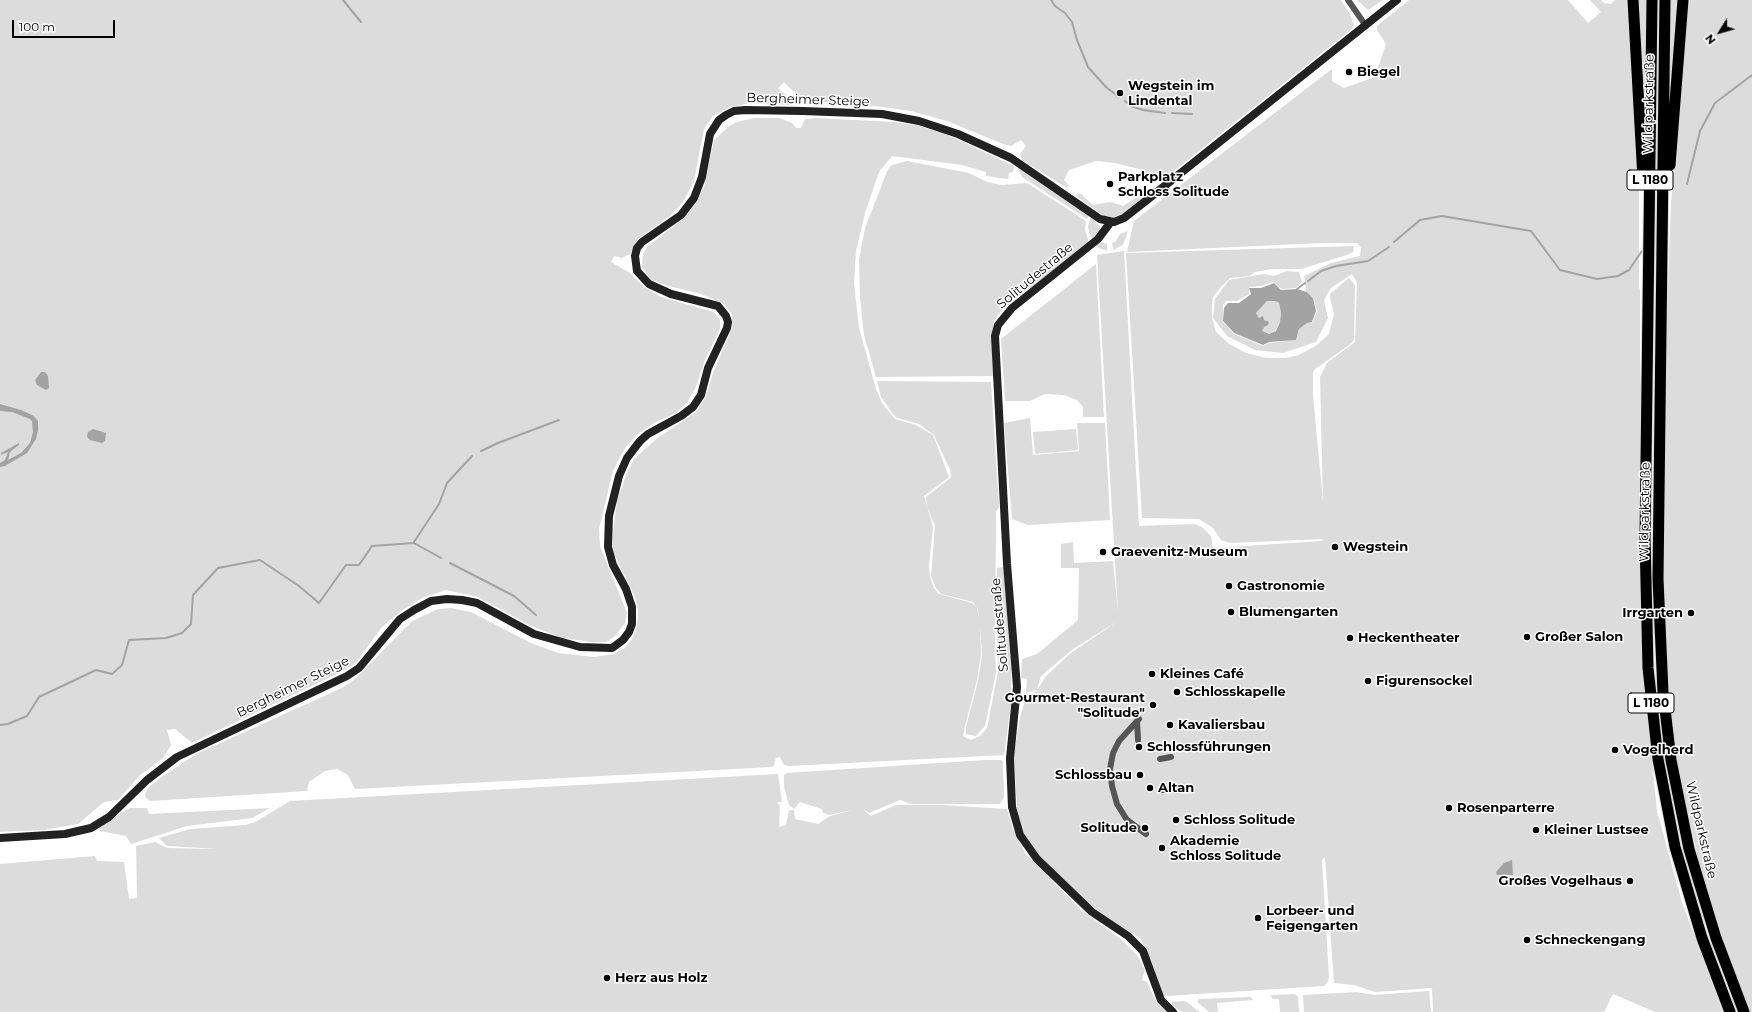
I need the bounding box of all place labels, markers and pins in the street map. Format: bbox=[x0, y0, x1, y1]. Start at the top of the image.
place label: Biegel bbox=[1357, 64, 1400, 80]
marker: Biegel bbox=[1344, 67, 1354, 77]
place label: Wegstein im Lindental bbox=[1128, 78, 1214, 109]
marker: Wegstein im Lindental bbox=[1115, 88, 1125, 98]
place label: Parkplatz Schloss Solitude bbox=[1118, 169, 1229, 200]
marker: Parkplatz Schloss Solitude bbox=[1105, 179, 1115, 189]
place label: Wegstein bbox=[1343, 539, 1408, 555]
marker: Wegstein bbox=[1330, 542, 1340, 552]
place label: Graevenitz-Museum bbox=[1111, 544, 1248, 560]
marker: Graevenitz-Museum bbox=[1098, 547, 1108, 557]
place label: Gastronomie bbox=[1237, 578, 1325, 594]
marker: Gastronomie bbox=[1224, 581, 1234, 591]
place label: Blumengarten bbox=[1239, 604, 1338, 620]
place label: Irrgarten bbox=[1622, 605, 1683, 621]
marker: Blumengarten bbox=[1226, 607, 1236, 617]
marker: Irrgarten bbox=[1686, 608, 1696, 618]
place label: Großer Salon bbox=[1535, 629, 1623, 645]
place label: Heckentheater bbox=[1358, 630, 1460, 646]
marker: Großer Salon bbox=[1522, 632, 1532, 642]
marker: Heckentheater bbox=[1345, 633, 1355, 643]
place label: Kleines Café bbox=[1160, 666, 1244, 682]
marker: Kleines Café bbox=[1147, 669, 1157, 679]
place label: Figurensockel bbox=[1376, 673, 1472, 689]
marker: Figurensockel bbox=[1363, 676, 1373, 686]
place label: Schlosskapelle bbox=[1185, 684, 1286, 700]
marker: Schlosskapelle bbox=[1172, 687, 1182, 697]
place label: Gourmet-Restaurant "Solitude" bbox=[1005, 690, 1145, 721]
marker: Gourmet-Restaurant "Solitude" bbox=[1148, 700, 1158, 710]
place label: Kavaliersbau bbox=[1178, 717, 1265, 733]
marker: Kavaliersbau bbox=[1165, 720, 1175, 730]
place label: Schlossführungen bbox=[1147, 739, 1271, 755]
marker: Schlossführungen bbox=[1134, 742, 1144, 752]
place label: Vogelherd bbox=[1623, 742, 1693, 758]
marker: Vogelherd bbox=[1610, 745, 1620, 755]
place label: Schlossbau bbox=[1055, 767, 1132, 783]
marker: Schlossbau bbox=[1135, 770, 1145, 780]
place label: Altan bbox=[1158, 780, 1194, 796]
marker: Altan bbox=[1145, 783, 1155, 793]
place label: Rosenparterre bbox=[1457, 800, 1555, 816]
marker: Rosenparterre bbox=[1444, 803, 1454, 813]
place label: Schloss Solitude bbox=[1184, 812, 1295, 828]
marker: Schloss Solitude bbox=[1171, 815, 1181, 825]
place label: Solitude bbox=[1081, 820, 1137, 836]
place label: Kleiner Lustsee bbox=[1544, 822, 1649, 838]
marker: Solitude bbox=[1140, 823, 1150, 833]
marker: Kleiner Lustsee bbox=[1531, 825, 1541, 835]
place label: Akademie Schloss Solitude bbox=[1170, 833, 1281, 864]
marker: Akademie Schloss Solitude bbox=[1157, 843, 1167, 853]
place label: Großes Vogelhaus bbox=[1499, 873, 1622, 889]
marker: Großes Vogelhaus bbox=[1625, 876, 1635, 886]
place label: Lorbeer- und Feigengarten bbox=[1266, 903, 1358, 934]
marker: Lorbeer- und Feigengarten bbox=[1253, 913, 1263, 923]
place label: Schneckengang bbox=[1535, 932, 1645, 948]
marker: Schneckengang bbox=[1522, 935, 1532, 945]
place label: Herz aus Holz bbox=[615, 970, 708, 986]
marker: Herz aus Holz bbox=[602, 973, 612, 983]

